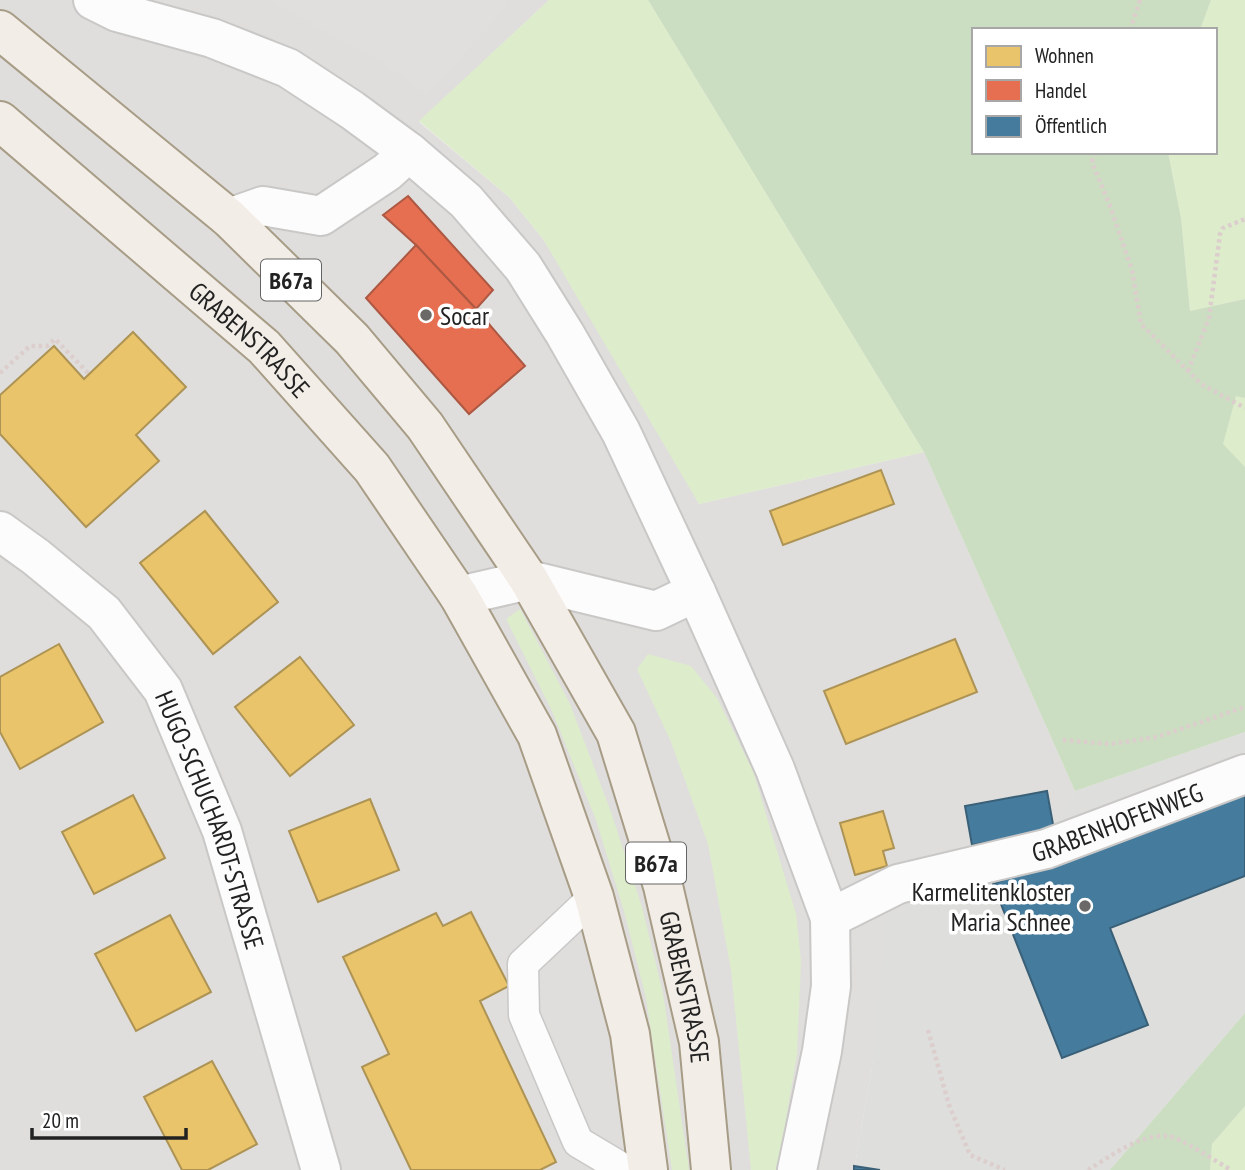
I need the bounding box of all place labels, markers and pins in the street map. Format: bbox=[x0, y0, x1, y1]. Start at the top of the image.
place label: Socar bbox=[440, 299, 489, 332]
marker: Socar bbox=[418, 307, 434, 323]
place label: Karmelitenkloster Maria Schnee bbox=[912, 875, 1071, 938]
marker: Karmelitenkloster Maria Schnee bbox=[1077, 898, 1093, 914]

